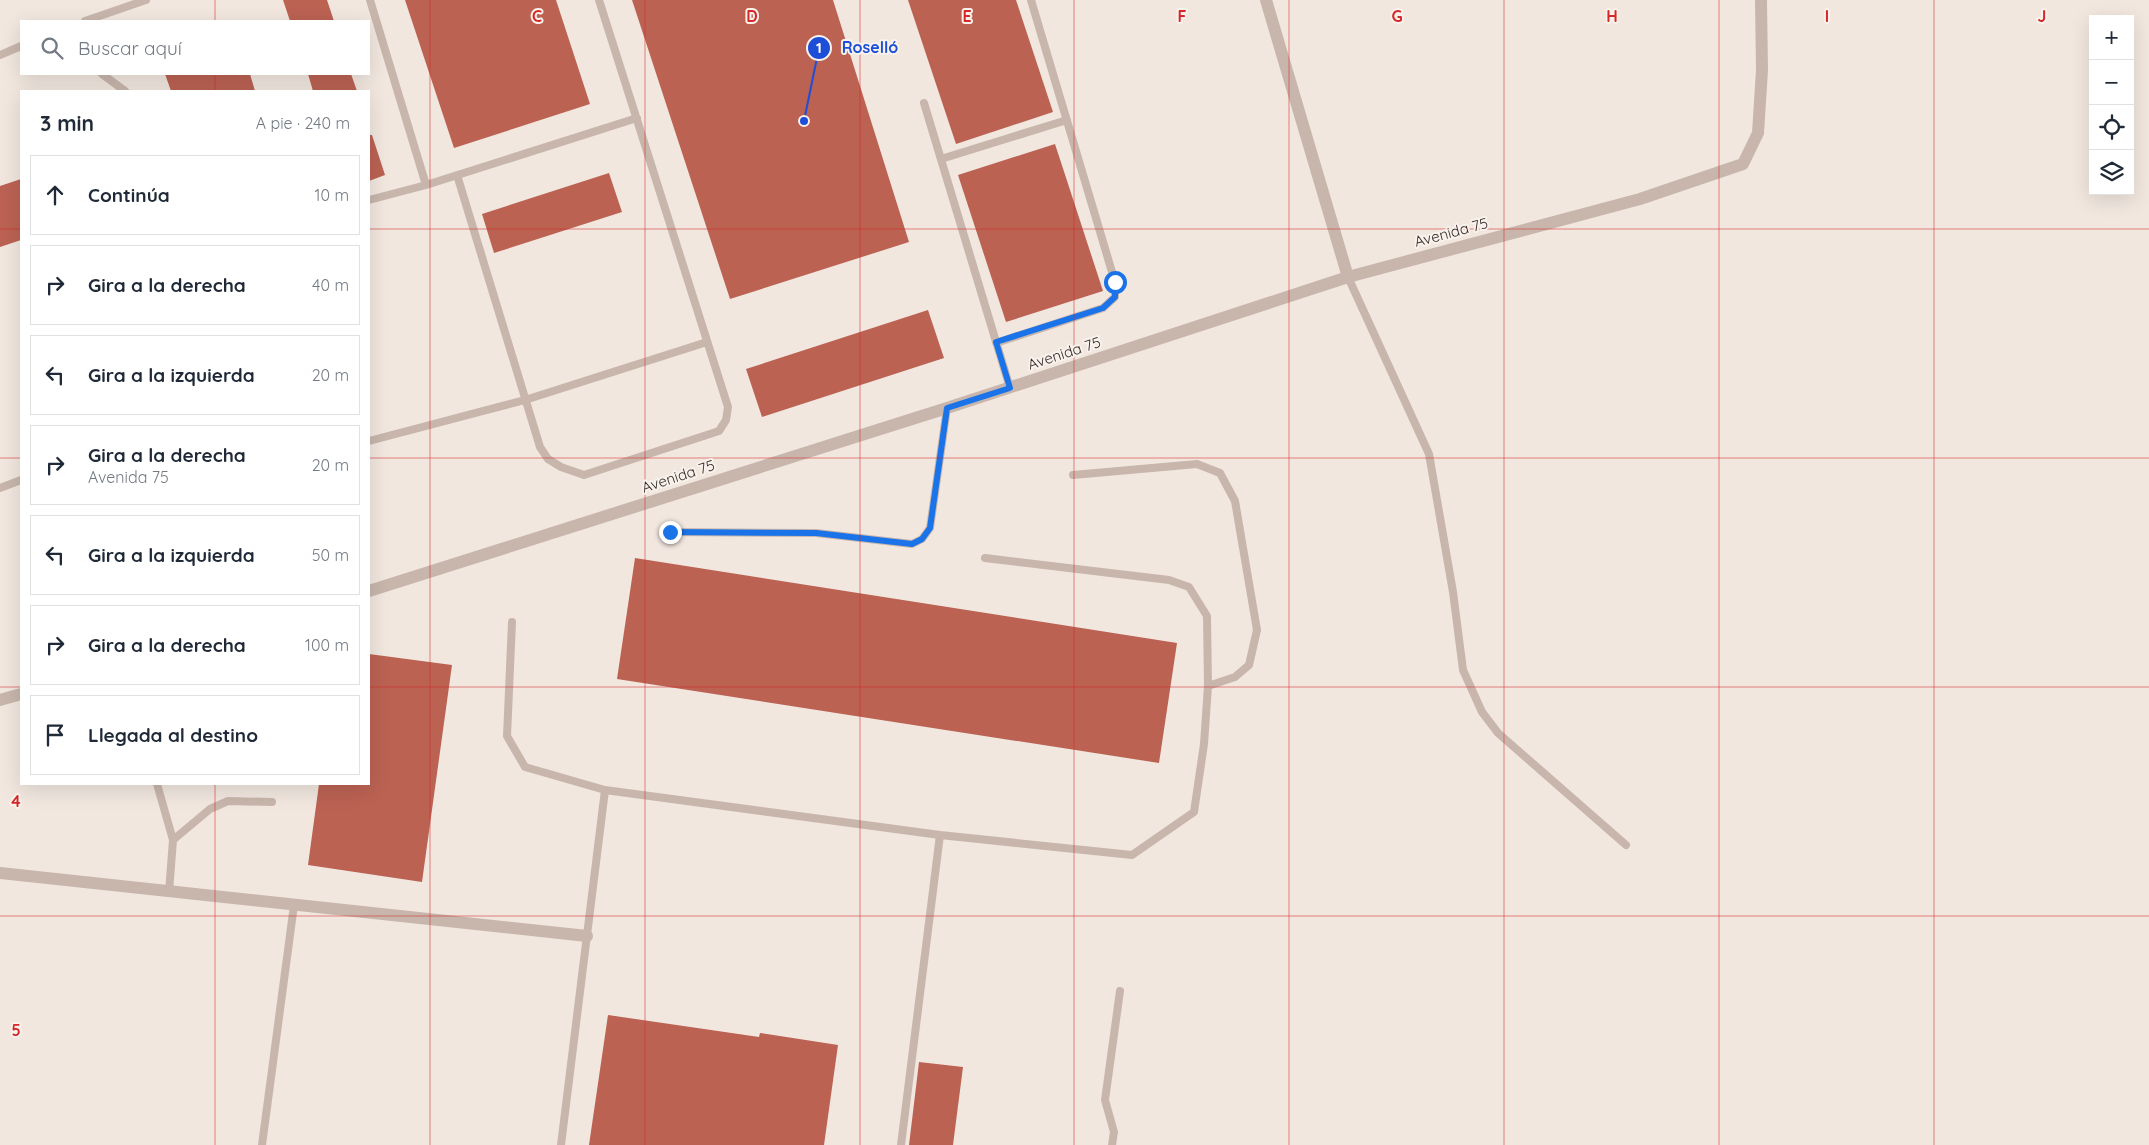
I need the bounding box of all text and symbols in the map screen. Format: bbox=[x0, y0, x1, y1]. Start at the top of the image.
text: C bbox=[532, 6, 542, 26]
text: D bbox=[746, 6, 758, 26]
text: E bbox=[962, 6, 972, 26]
text: F bbox=[1178, 6, 1187, 26]
text: G bbox=[1391, 6, 1403, 26]
text: H bbox=[1606, 6, 1618, 26]
text: I bbox=[1825, 6, 1829, 26]
text: J bbox=[2038, 6, 2046, 26]
map controls bbox=[2089, 15, 2134, 195]
button: + bbox=[2089, 15, 2134, 60]
search box bbox=[20, 20, 370, 75]
callout: Roselló bbox=[806, 32, 908, 63]
icon: search bbox=[38, 34, 66, 62]
text: Buscar aquí bbox=[78, 36, 182, 60]
text: Roselló bbox=[842, 37, 898, 57]
text: 1 bbox=[816, 38, 822, 57]
button: − bbox=[2089, 60, 2134, 105]
button: locate bbox=[2089, 105, 2134, 150]
text: 3 min bbox=[40, 110, 94, 136]
text: A pie · 240 m bbox=[256, 113, 350, 133]
button: layers bbox=[2089, 150, 2134, 195]
icon: ahead bbox=[41, 181, 69, 209]
text: Continúa bbox=[88, 183, 170, 207]
text: 10 m bbox=[315, 185, 349, 205]
street label: Avenida 75 bbox=[1412, 213, 1490, 251]
icon: right bbox=[41, 271, 69, 299]
route start bbox=[1104, 271, 1127, 294]
text: Gira a la derecha bbox=[88, 273, 246, 297]
text: 40 m bbox=[312, 275, 349, 295]
street label: Avenida 75 bbox=[1025, 332, 1103, 374]
icon: left bbox=[41, 361, 69, 389]
text: Gira a la izquierda bbox=[88, 363, 255, 387]
text: 20 m bbox=[312, 365, 349, 385]
text: Gira a la derecha bbox=[88, 443, 246, 467]
icon: right bbox=[41, 451, 69, 479]
text: 20 m bbox=[312, 455, 349, 475]
street label: Avenida 75 bbox=[639, 455, 717, 497]
text: Avenida 75 bbox=[88, 467, 169, 487]
route end bbox=[659, 521, 682, 544]
icon: left bbox=[41, 541, 69, 569]
text: Gira a la izquierda bbox=[88, 543, 255, 567]
text: 50 m bbox=[312, 545, 349, 565]
icon: right bbox=[41, 631, 69, 659]
text: Gira a la derecha bbox=[88, 633, 246, 657]
text: 100 m bbox=[305, 635, 349, 655]
icon: arrive bbox=[41, 721, 69, 749]
text: Llegada al destino bbox=[88, 723, 258, 747]
text: 4 bbox=[11, 791, 21, 811]
text: 5 bbox=[11, 1020, 21, 1040]

